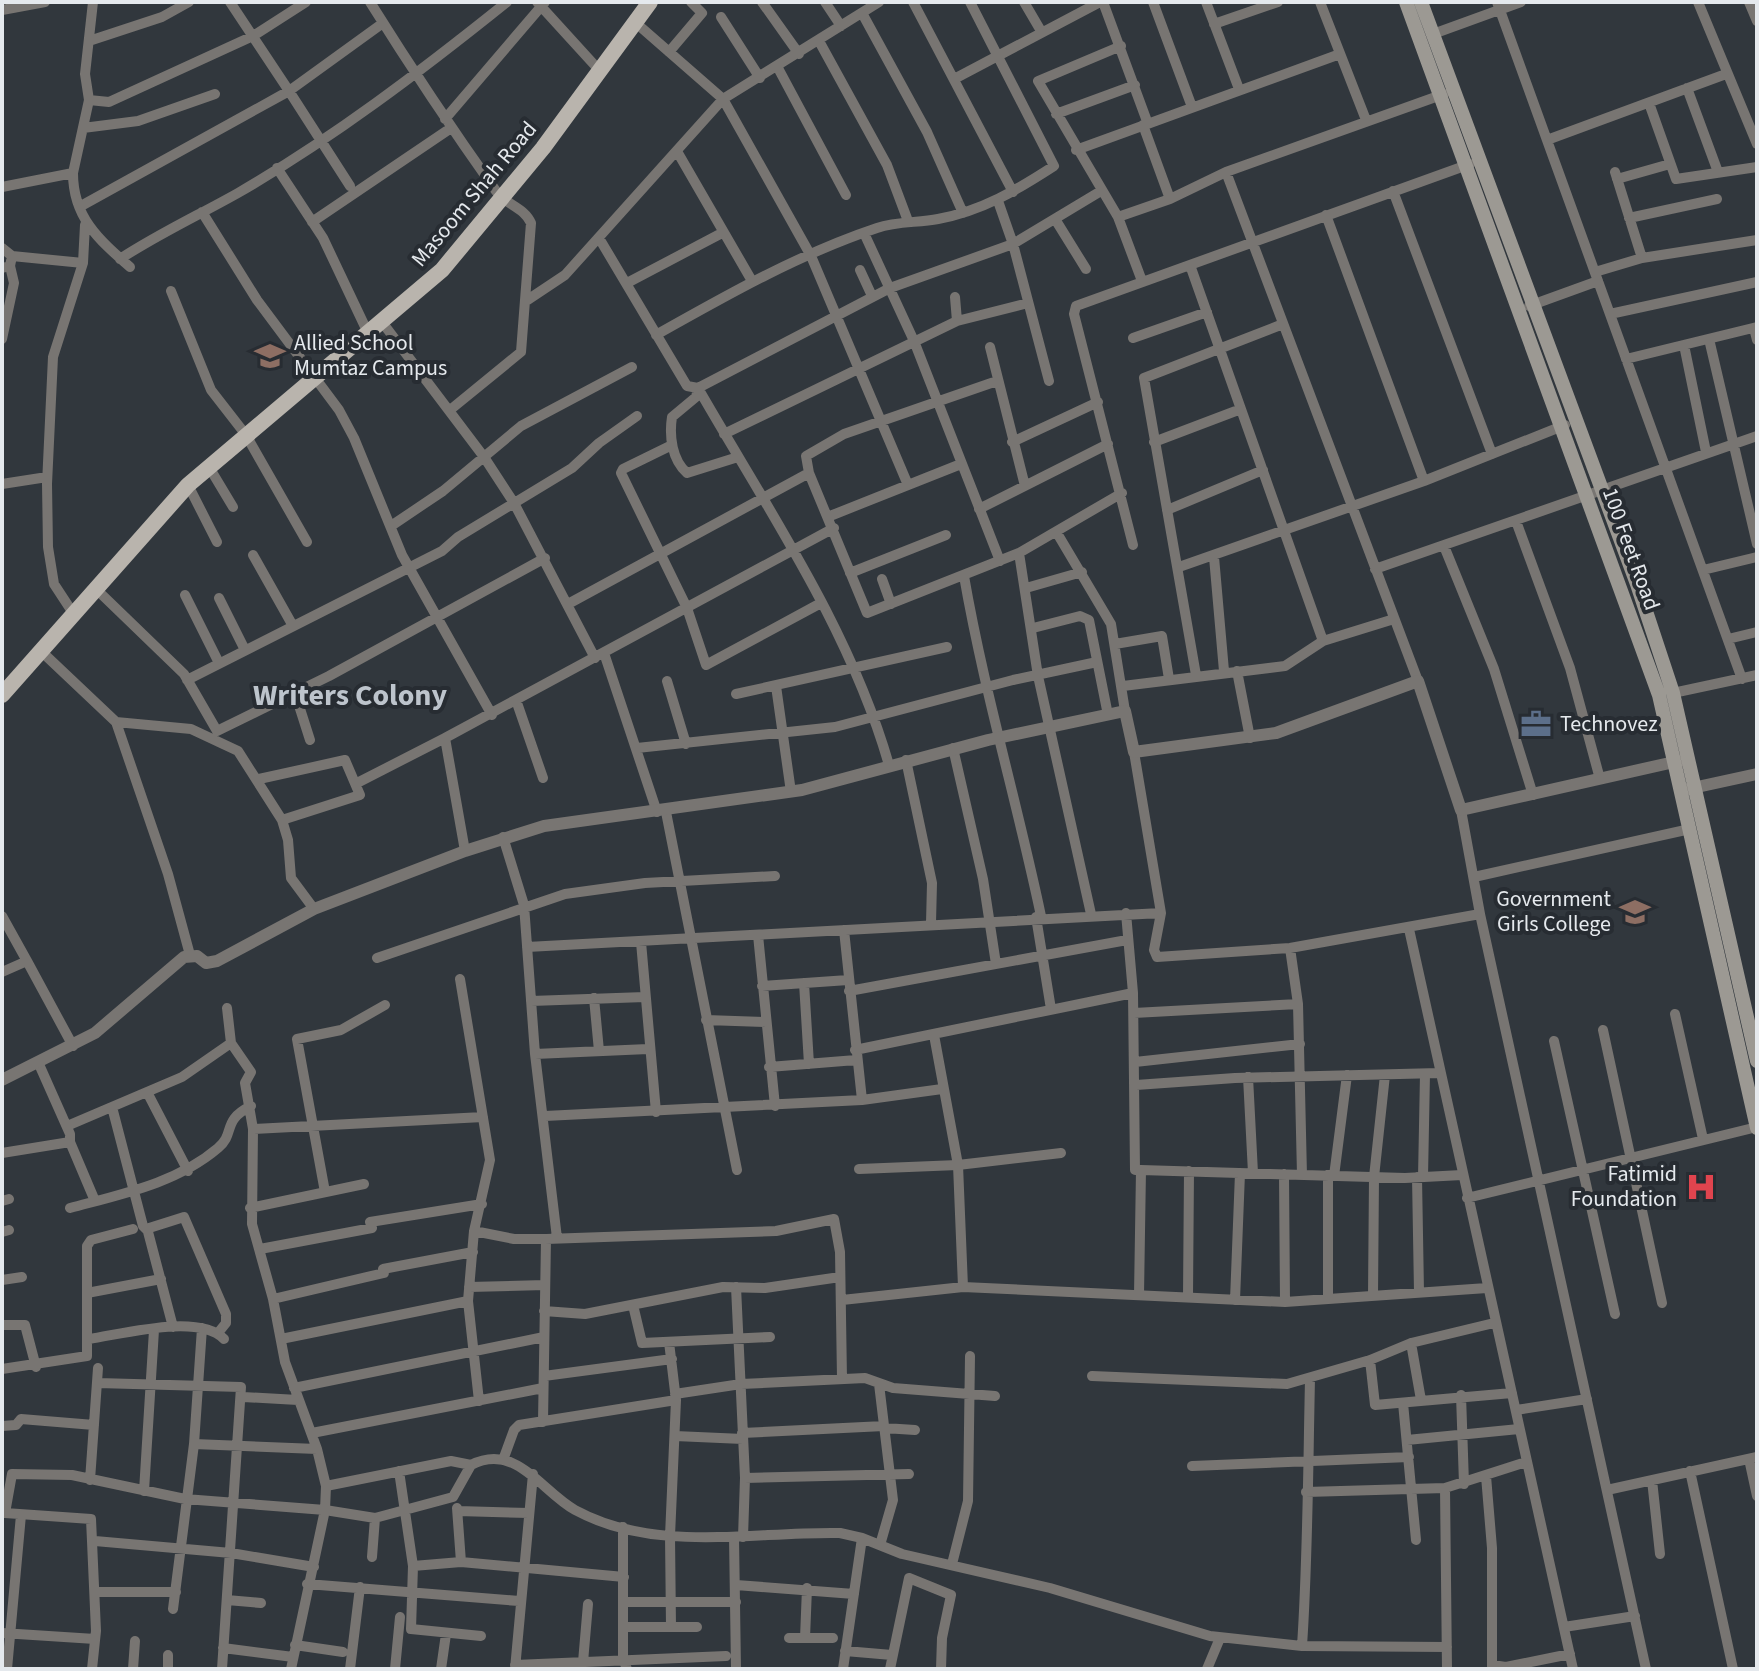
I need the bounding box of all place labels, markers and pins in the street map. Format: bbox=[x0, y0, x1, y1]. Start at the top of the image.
place label: Allied School Mumtaz Campus bbox=[294, 327, 447, 384]
school or university icon: Allied School Mumtaz Campus bbox=[253, 339, 287, 373]
office icon: Technovez bbox=[1519, 707, 1553, 741]
place label: Technovez bbox=[1560, 708, 1658, 740]
place label: Government Girls College bbox=[1496, 883, 1612, 940]
school or university icon: Government Girls College bbox=[1618, 895, 1652, 929]
place label: Fatimid Foundation bbox=[1571, 1158, 1677, 1215]
hospital icon: Fatimid Foundation bbox=[1684, 1170, 1718, 1204]

